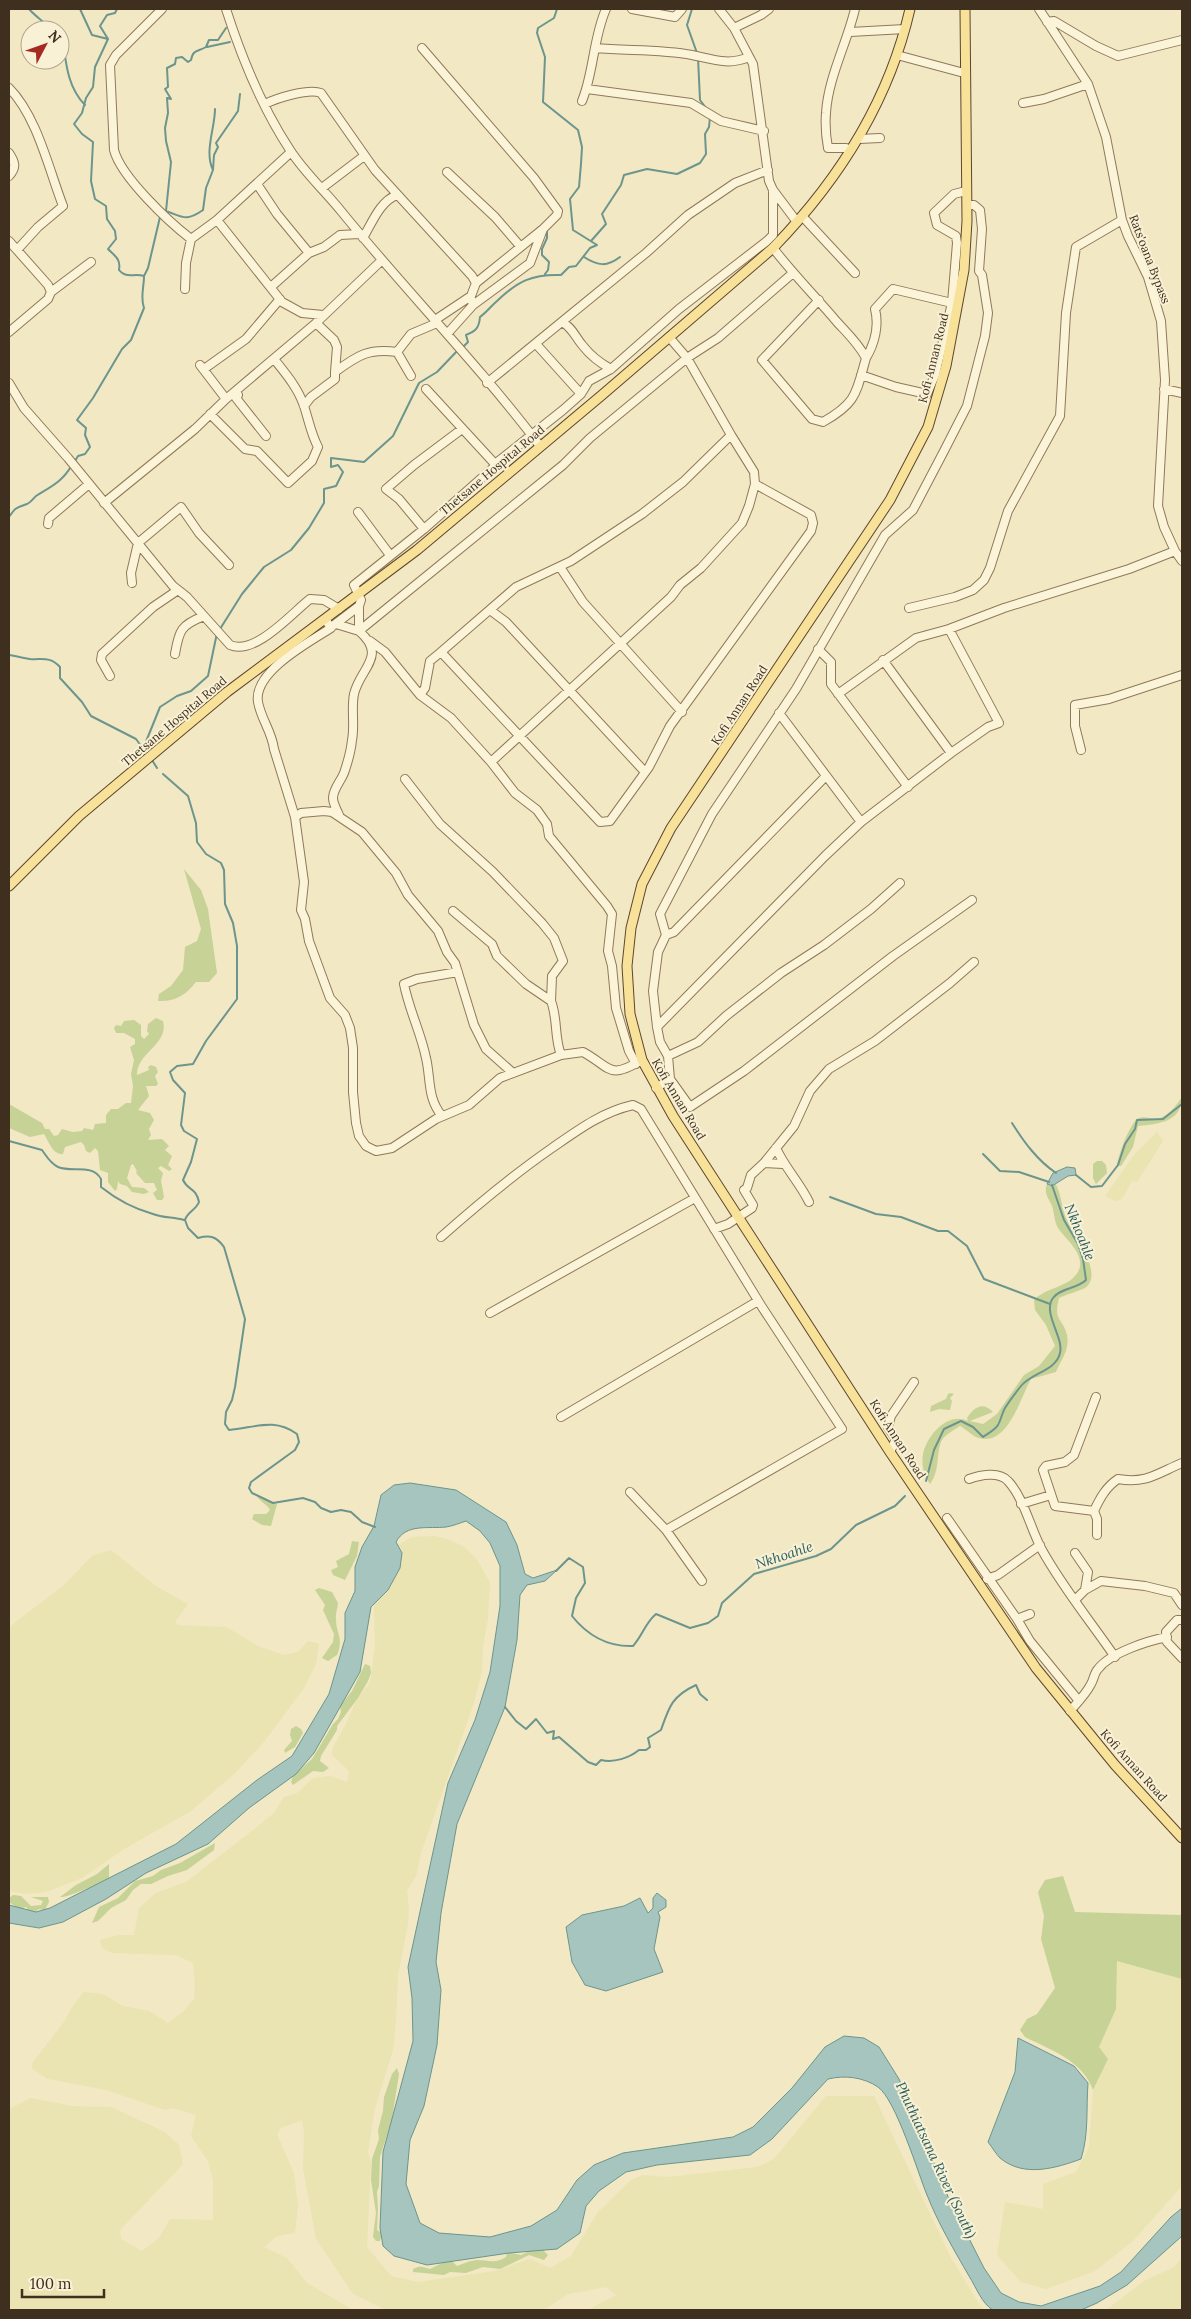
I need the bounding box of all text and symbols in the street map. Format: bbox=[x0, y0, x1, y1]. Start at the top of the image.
north arrow bbox=[20, 20, 70, 70]
text: N bbox=[44, 26, 65, 47]
street label: Rats'oana Bypass bbox=[1126, 212, 1174, 306]
street label: Kofi Annan Road bbox=[915, 311, 951, 405]
street label: Thetsane Hospital Road bbox=[437, 422, 547, 518]
street label: Kofi Annan Road bbox=[708, 662, 770, 748]
street label: Thetsane Hospital Road bbox=[119, 673, 229, 769]
street label: Kofi Annan Road bbox=[649, 1056, 709, 1142]
water label: Nkhoahle bbox=[1060, 1201, 1100, 1263]
street label: Kofi Annan Road bbox=[867, 1396, 929, 1482]
water label: Nkhoahle bbox=[753, 1537, 815, 1573]
street label: Kofi Annan Road bbox=[1098, 1726, 1170, 1804]
water label: Phuthiatsana River (South) bbox=[892, 2079, 980, 2241]
scale bar bbox=[22, 2266, 105, 2298]
text: 100 m bbox=[30, 2274, 71, 2293]

